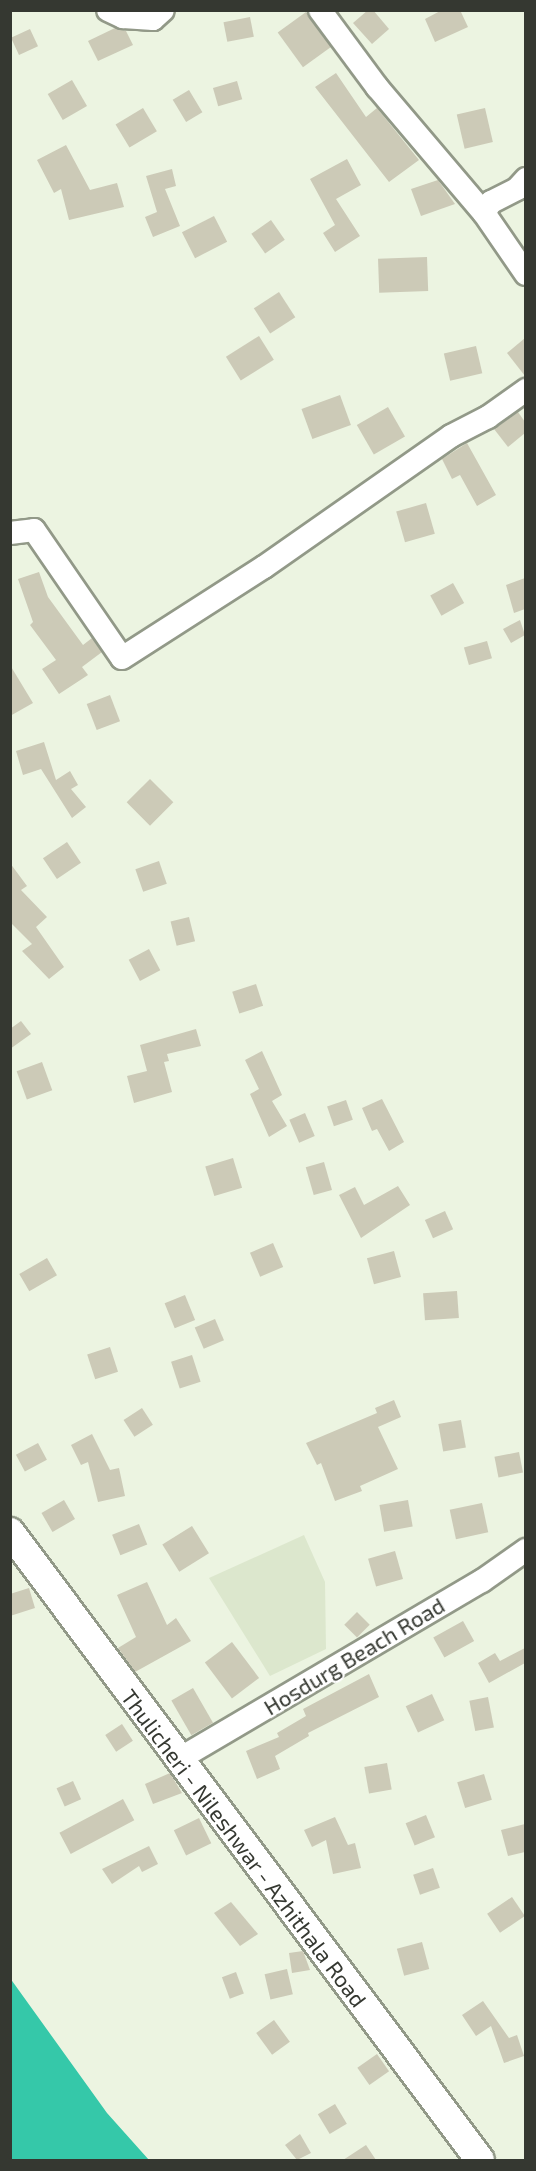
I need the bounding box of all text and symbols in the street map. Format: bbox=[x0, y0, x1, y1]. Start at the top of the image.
street label: Hosdurg Beach Road bbox=[259, 1592, 449, 1720]
street label: Thulicheri - Nileshwar - Azhithala Road bbox=[116, 1684, 372, 2012]

